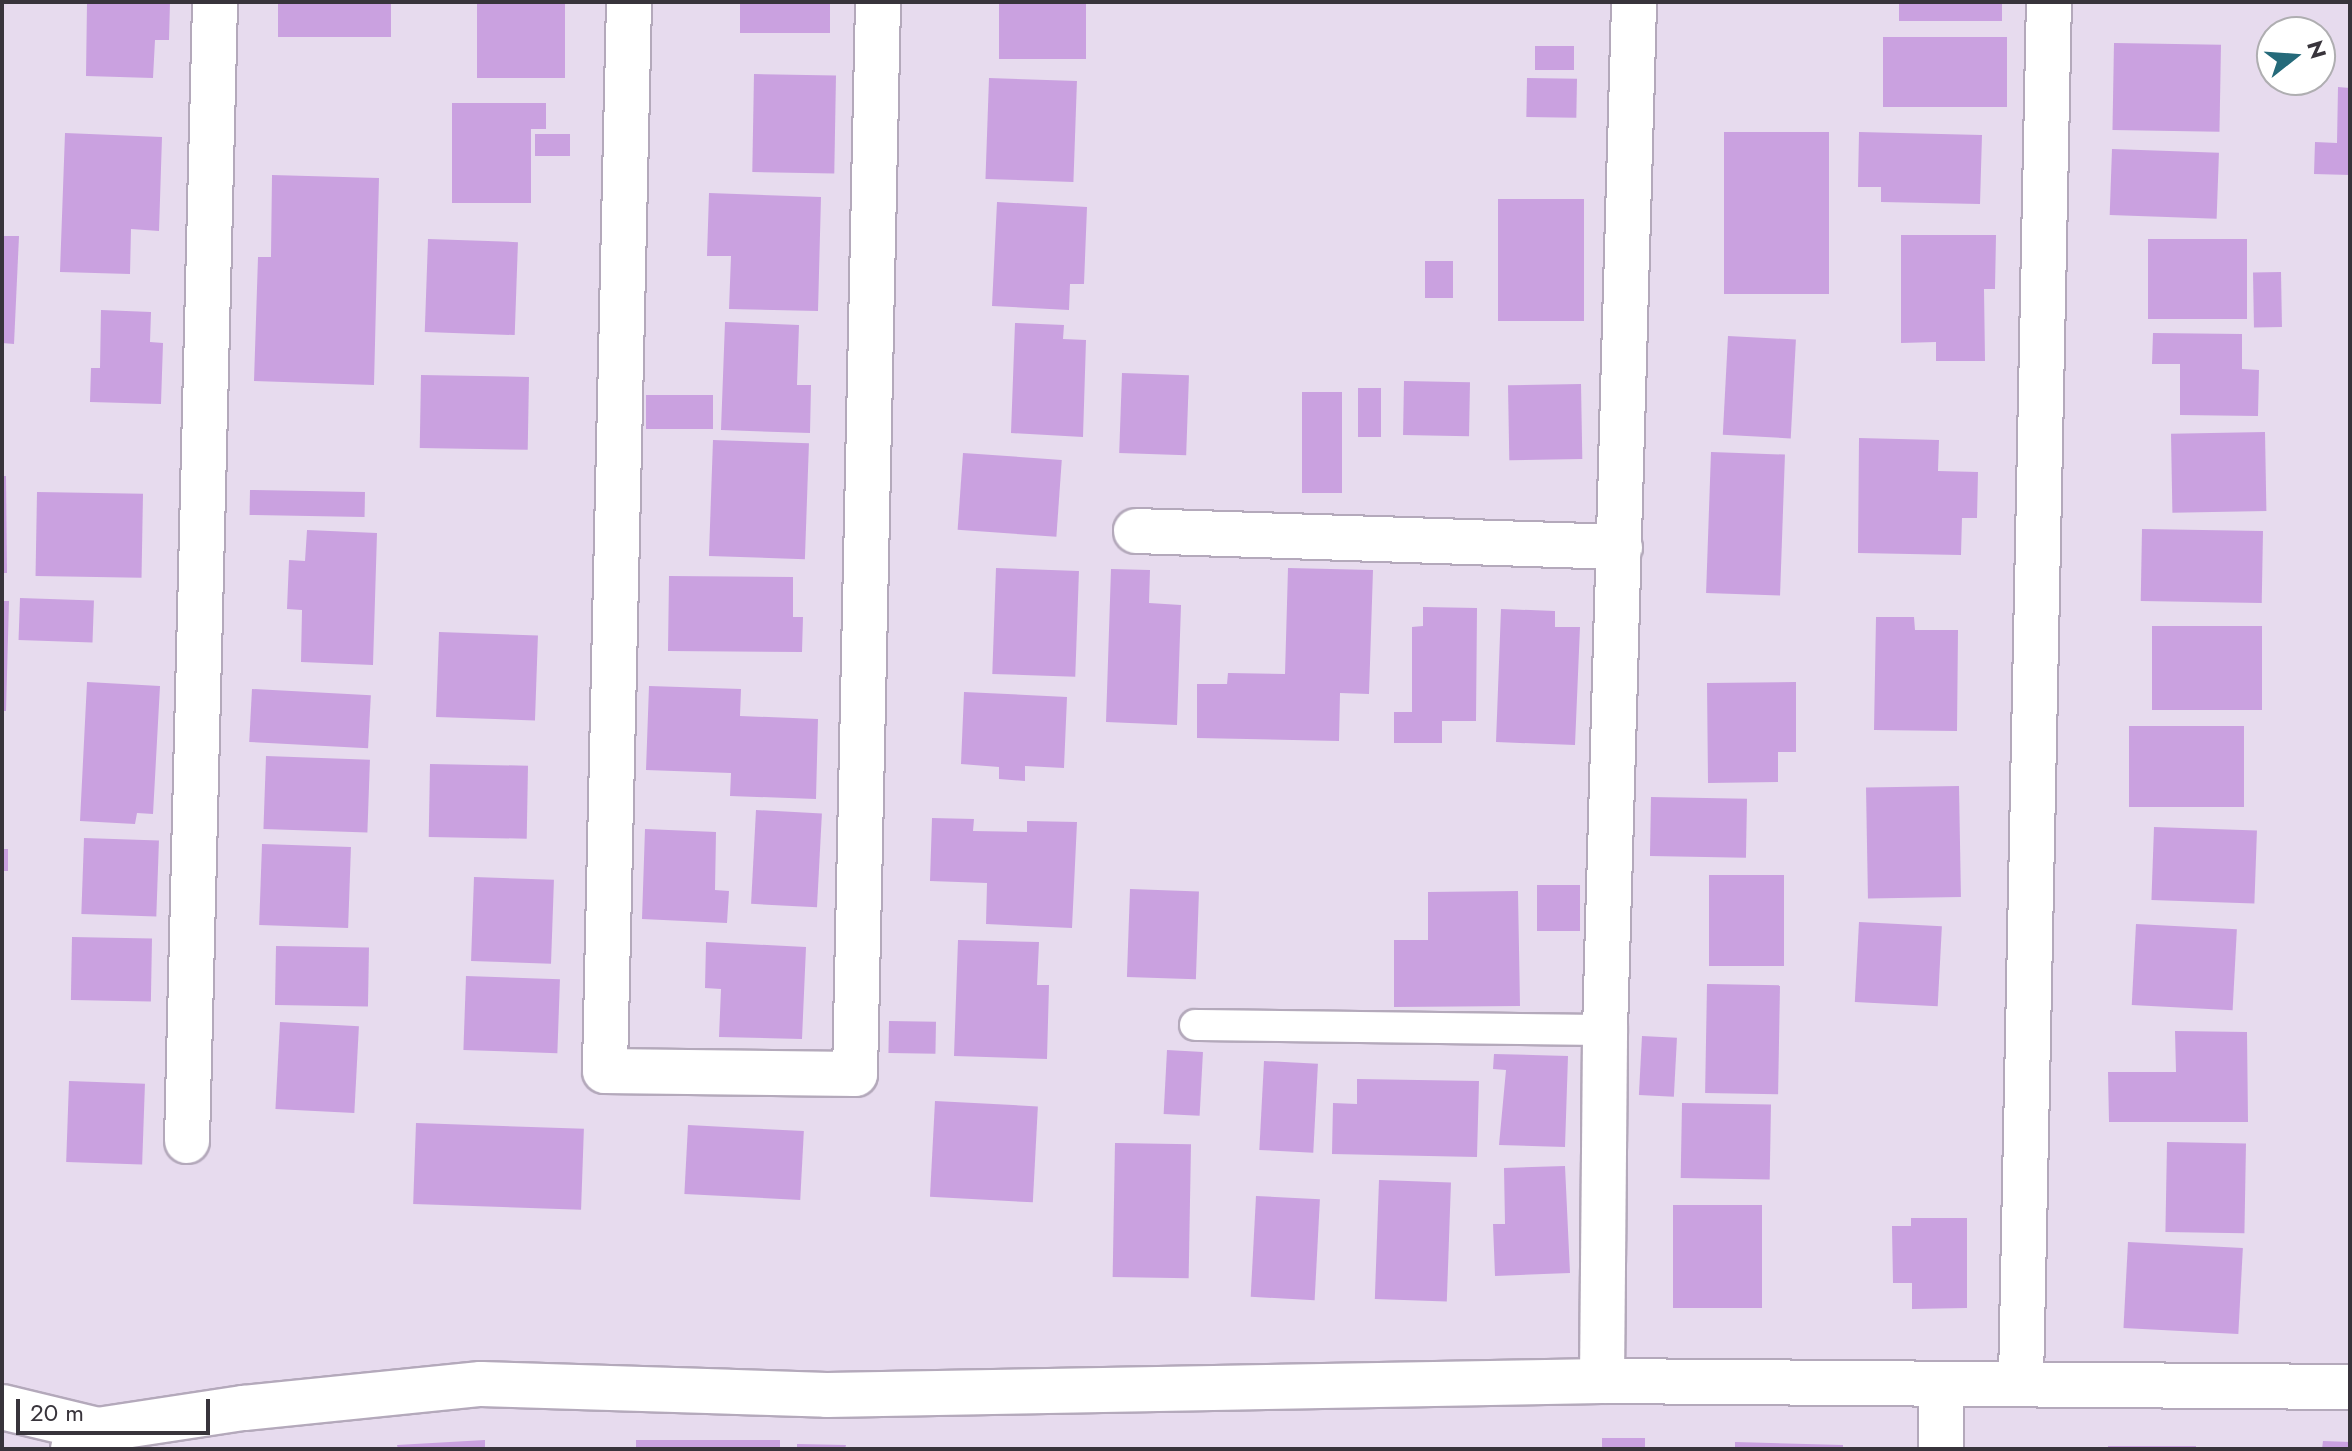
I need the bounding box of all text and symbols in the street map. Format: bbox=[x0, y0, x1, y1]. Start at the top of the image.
north arrow bbox=[2256, 16, 2336, 96]
text: N bbox=[2299, 37, 2335, 63]
scale bar bbox=[20, 1383, 214, 1433]
text: 20 m bbox=[30, 1395, 84, 1430]

